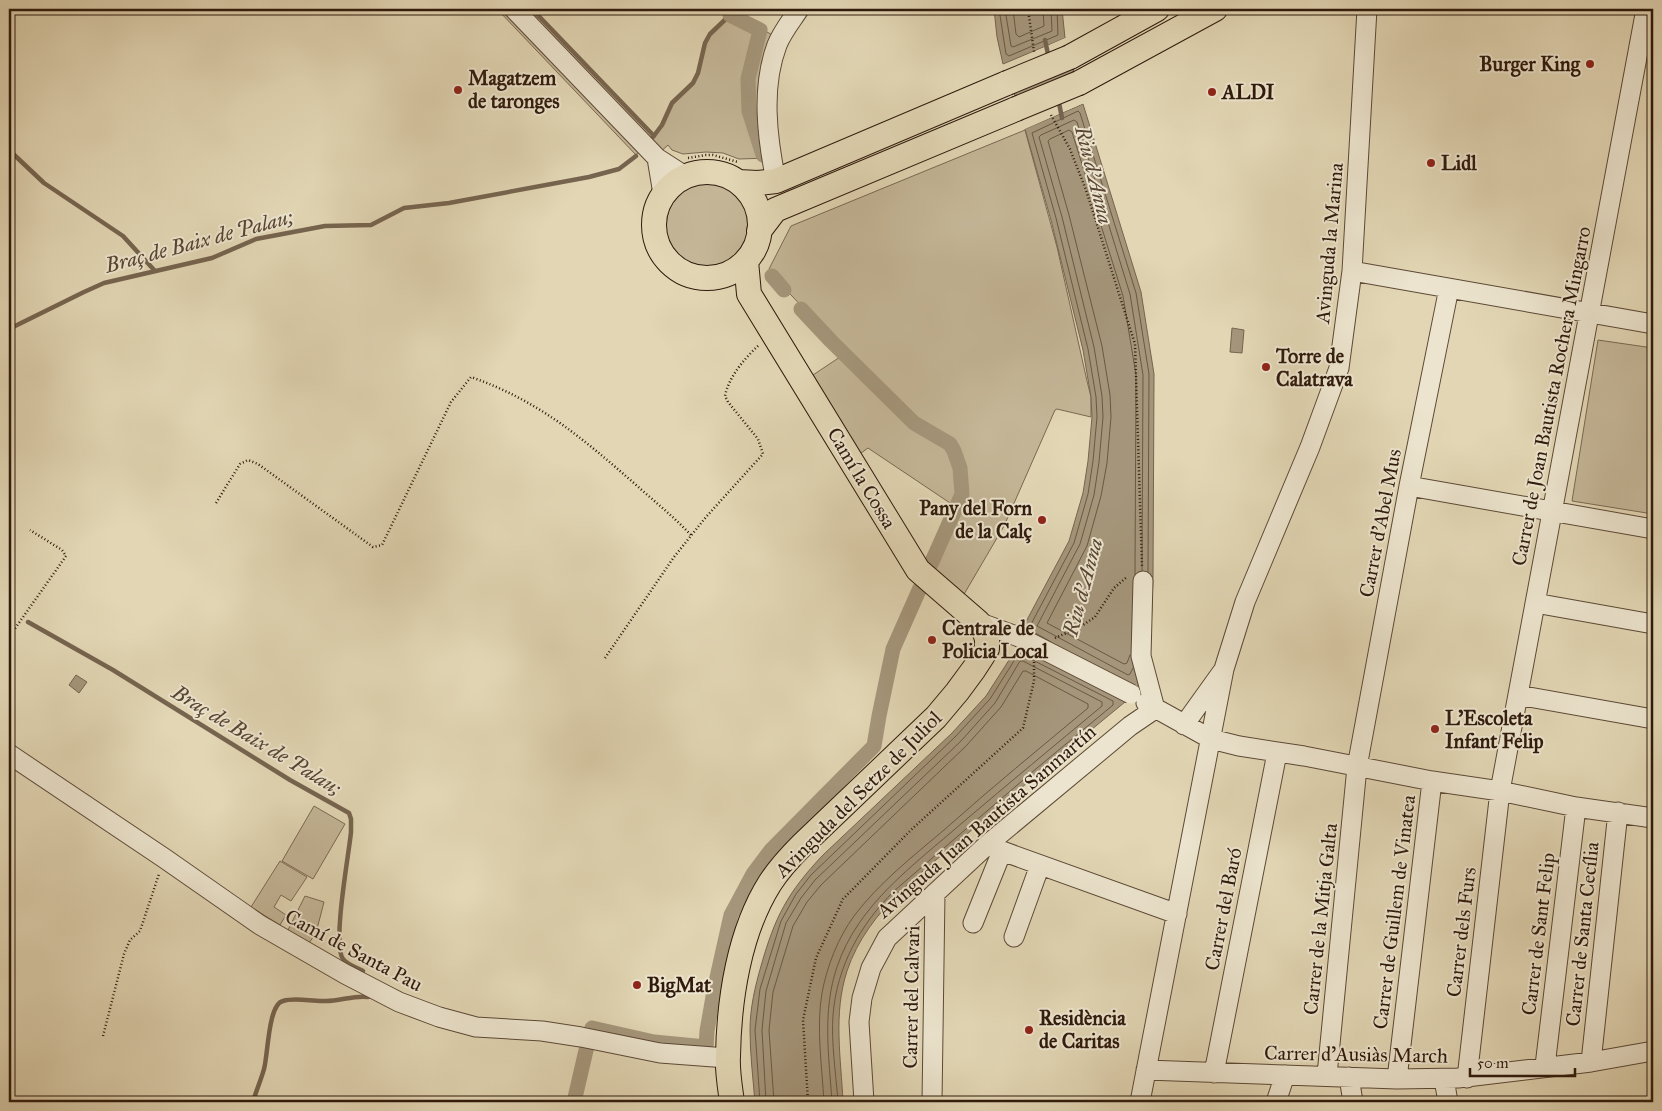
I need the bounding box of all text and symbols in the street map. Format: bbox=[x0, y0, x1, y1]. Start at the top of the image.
place label: Burger King bbox=[1479, 52, 1581, 77]
marker: Burger King bbox=[1584, 58, 1596, 70]
place label: Magatzem de taronges bbox=[468, 66, 560, 114]
place label: ALDI bbox=[1220, 80, 1275, 104]
marker: Magatzem de taronges bbox=[452, 84, 464, 96]
marker: ALDI bbox=[1206, 86, 1218, 98]
water label: Riu d'Anna bbox=[1069, 122, 1119, 227]
place label: Lidl bbox=[1441, 151, 1477, 175]
marker: Lidl bbox=[1425, 157, 1437, 169]
street label: Avinguda la Marina bbox=[1310, 161, 1349, 325]
water label: Braç de Baix de Palau; bbox=[101, 203, 296, 279]
street label: Carrer de Joan Bautista Rochera Mingarro bbox=[1506, 224, 1597, 568]
place label: Torre de Calatrava bbox=[1275, 344, 1353, 391]
marker: Torre de Calatrava bbox=[1260, 361, 1272, 373]
street label: Camí la Cossa bbox=[822, 423, 902, 533]
street label: Carrer d'Abel Mus bbox=[1354, 447, 1406, 599]
place label: Pany del Forn de la Calç bbox=[919, 496, 1033, 544]
marker: Pany del Forn de la Calç bbox=[1036, 514, 1048, 526]
water label: Riu d'Anna bbox=[1057, 535, 1108, 640]
place label: Centrale de Policia Local bbox=[942, 616, 1049, 663]
marker: Centrale de Policia Local bbox=[926, 634, 938, 646]
water label: Braç de Baix de Palau; bbox=[166, 678, 347, 801]
street label: Avinguda del Setze de Juliol bbox=[769, 705, 947, 884]
place label: L'Escoleta Infant Felip bbox=[1445, 706, 1544, 754]
street label: Avinguda Juan Bautista Sanmartín bbox=[871, 719, 1101, 924]
marker: L'Escoleta Infant Felip bbox=[1429, 723, 1441, 735]
street label: Carrer de Guillem de Vinatea bbox=[1368, 793, 1420, 1031]
street label: Carrer de la Mitja Galta bbox=[1298, 821, 1342, 1016]
street label: Carrer de Santa Cecília bbox=[1560, 840, 1604, 1028]
street label: Carrer del Baró bbox=[1199, 846, 1247, 972]
street label: Carrer de Sant Felip bbox=[1516, 851, 1560, 1017]
street label: Carrer dels Furs bbox=[1441, 866, 1481, 998]
street label: Camí de Santa Pau bbox=[281, 904, 427, 996]
street label: Carrer del Calvari bbox=[898, 925, 924, 1069]
place label: BigMat bbox=[647, 973, 712, 998]
marker: BigMat bbox=[631, 979, 643, 991]
place label: Residència de Caritas bbox=[1039, 1006, 1126, 1053]
marker: Residència de Caritas bbox=[1023, 1024, 1035, 1036]
street label: Carrer d'Ausiàs March bbox=[1264, 1040, 1448, 1068]
scale bar bbox=[1470, 1046, 1574, 1078]
text: 50 m bbox=[1477, 1054, 1509, 1072]

